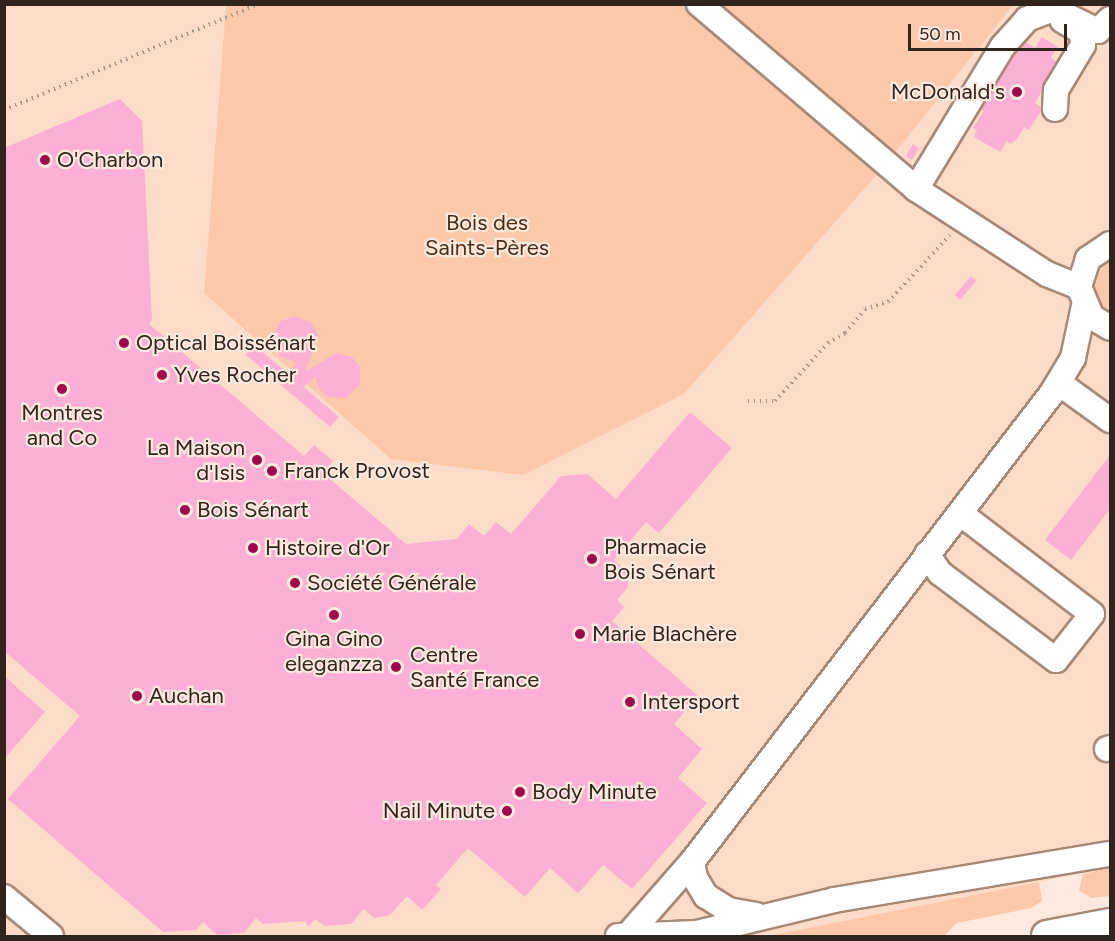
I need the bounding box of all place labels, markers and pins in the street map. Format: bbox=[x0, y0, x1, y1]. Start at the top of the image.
place label: McDonald's bbox=[891, 79, 1005, 105]
marker: McDonald's bbox=[1010, 85, 1024, 99]
place label: O'Charbon bbox=[57, 147, 163, 173]
marker: O'Charbon bbox=[38, 153, 52, 167]
place label: Optical Boissénart bbox=[136, 330, 316, 356]
marker: Optical Boissénart bbox=[117, 336, 131, 350]
place label: Yves Rocher bbox=[174, 362, 296, 388]
marker: Yves Rocher bbox=[155, 368, 169, 382]
marker: Montres and Co bbox=[55, 382, 69, 396]
place label: Montres and Co bbox=[21, 399, 103, 451]
place label: La Maison d'Isis bbox=[147, 434, 245, 486]
marker: La Maison d'Isis bbox=[250, 453, 264, 467]
place label: Franck Provost bbox=[284, 458, 430, 484]
marker: Franck Provost bbox=[265, 464, 279, 478]
place label: Bois Sénart bbox=[197, 497, 309, 523]
marker: Bois Sénart bbox=[178, 503, 192, 517]
place label: Pharmacie Bois Sénart bbox=[604, 533, 716, 584]
place label: Histoire d'Or bbox=[265, 535, 390, 561]
marker: Histoire d'Or bbox=[246, 541, 260, 555]
marker: Pharmacie Bois Sénart bbox=[585, 552, 599, 566]
place label: Société Générale bbox=[307, 570, 477, 596]
marker: Société Générale bbox=[288, 576, 302, 590]
marker: Gina Gino eleganzza bbox=[327, 608, 341, 622]
place label: Marie Blachère bbox=[592, 621, 737, 647]
place label: Gina Gino eleganzza bbox=[285, 625, 383, 676]
marker: Marie Blachère bbox=[573, 627, 587, 641]
place label: Centre Santé France bbox=[410, 641, 539, 692]
marker: Centre Santé France bbox=[387, 658, 405, 676]
place label: Auchan bbox=[149, 683, 224, 709]
marker: Auchan bbox=[130, 689, 144, 703]
place label: Intersport bbox=[642, 689, 740, 715]
marker: Intersport bbox=[623, 695, 637, 709]
place label: Body Minute bbox=[532, 779, 657, 805]
marker: Body Minute bbox=[513, 785, 527, 799]
place label: Nail Minute bbox=[383, 798, 495, 824]
marker: Nail Minute bbox=[500, 804, 514, 818]

